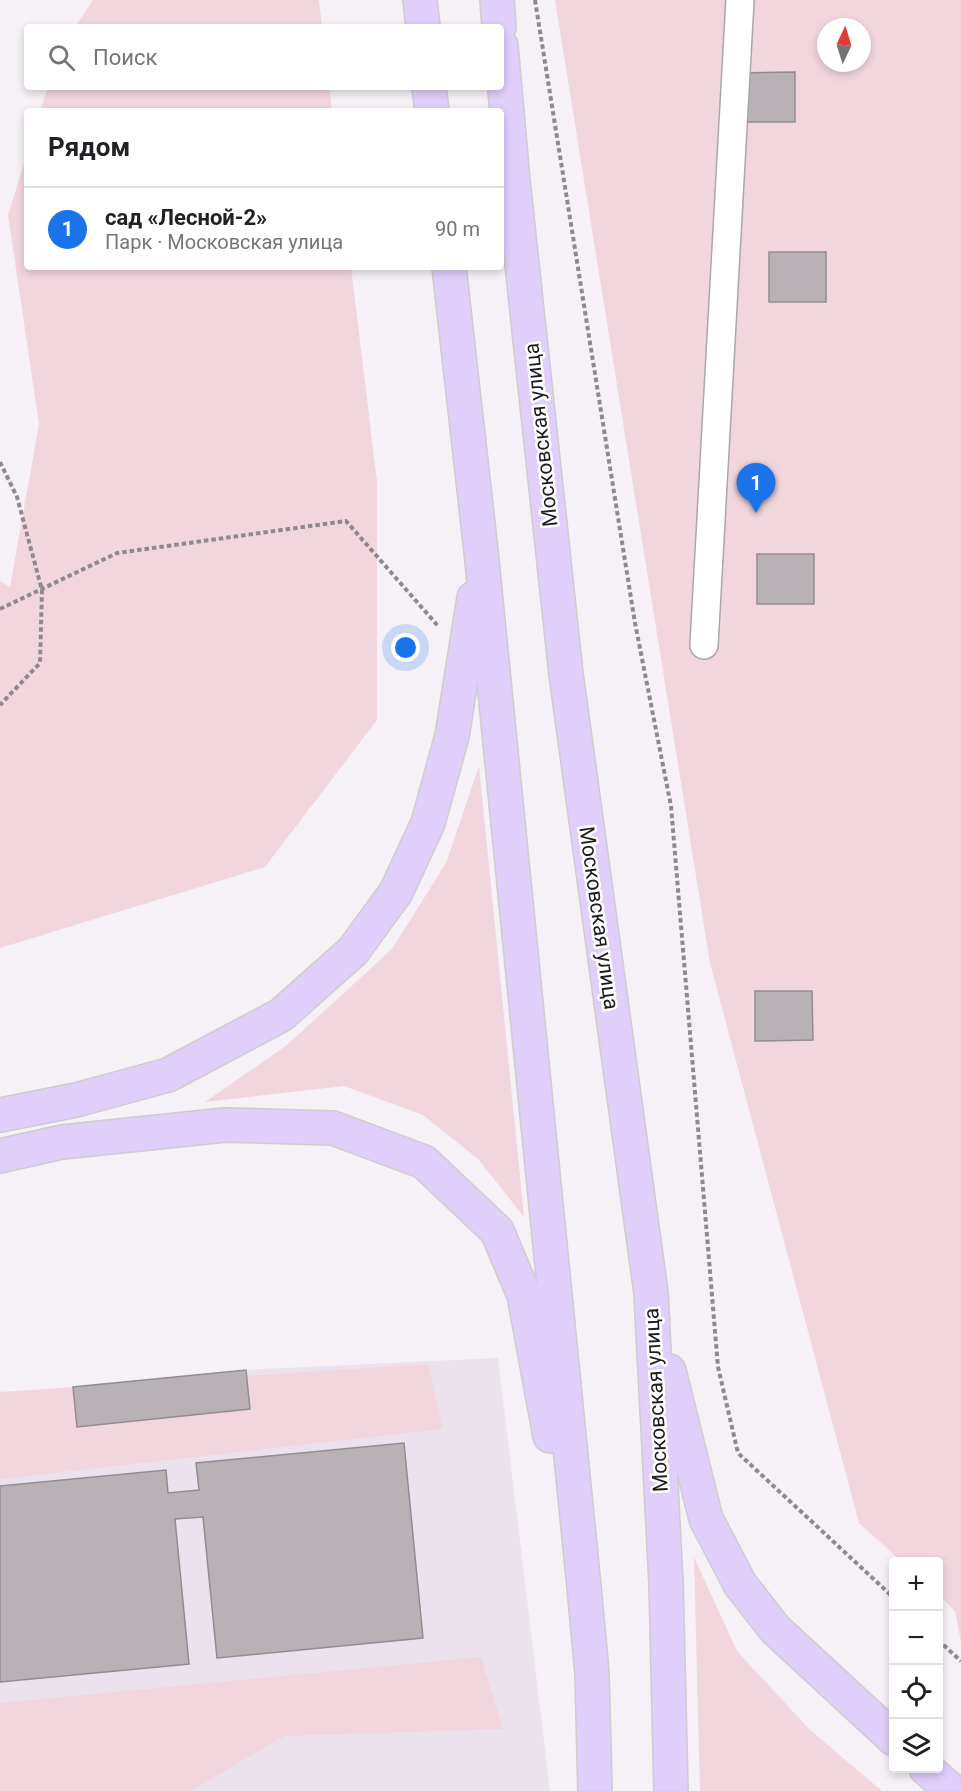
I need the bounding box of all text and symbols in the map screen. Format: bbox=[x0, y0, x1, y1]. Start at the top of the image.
north arrow bbox=[817, 18, 871, 72]
search box bbox=[24, 24, 504, 90]
icon: search bbox=[45, 41, 78, 74]
text: Поиск bbox=[93, 45, 157, 70]
text: Рядом bbox=[48, 132, 130, 162]
text: сад «Лесной-2» bbox=[105, 205, 267, 230]
text: 1 bbox=[62, 217, 73, 241]
text: 90 m bbox=[435, 217, 480, 241]
text: Парк · Московская улица bbox=[105, 230, 343, 254]
street label: Московская улица bbox=[519, 342, 563, 528]
pin: 1 bbox=[736, 464, 776, 513]
your location bbox=[391, 633, 420, 662]
street label: Московская улица bbox=[574, 825, 624, 1011]
street label: Московская улица bbox=[639, 1307, 673, 1493]
map controls bbox=[889, 1557, 943, 1773]
button: + bbox=[889, 1557, 943, 1611]
button: − bbox=[889, 1611, 943, 1665]
button: locate bbox=[889, 1665, 943, 1719]
button: layers bbox=[889, 1719, 943, 1773]

